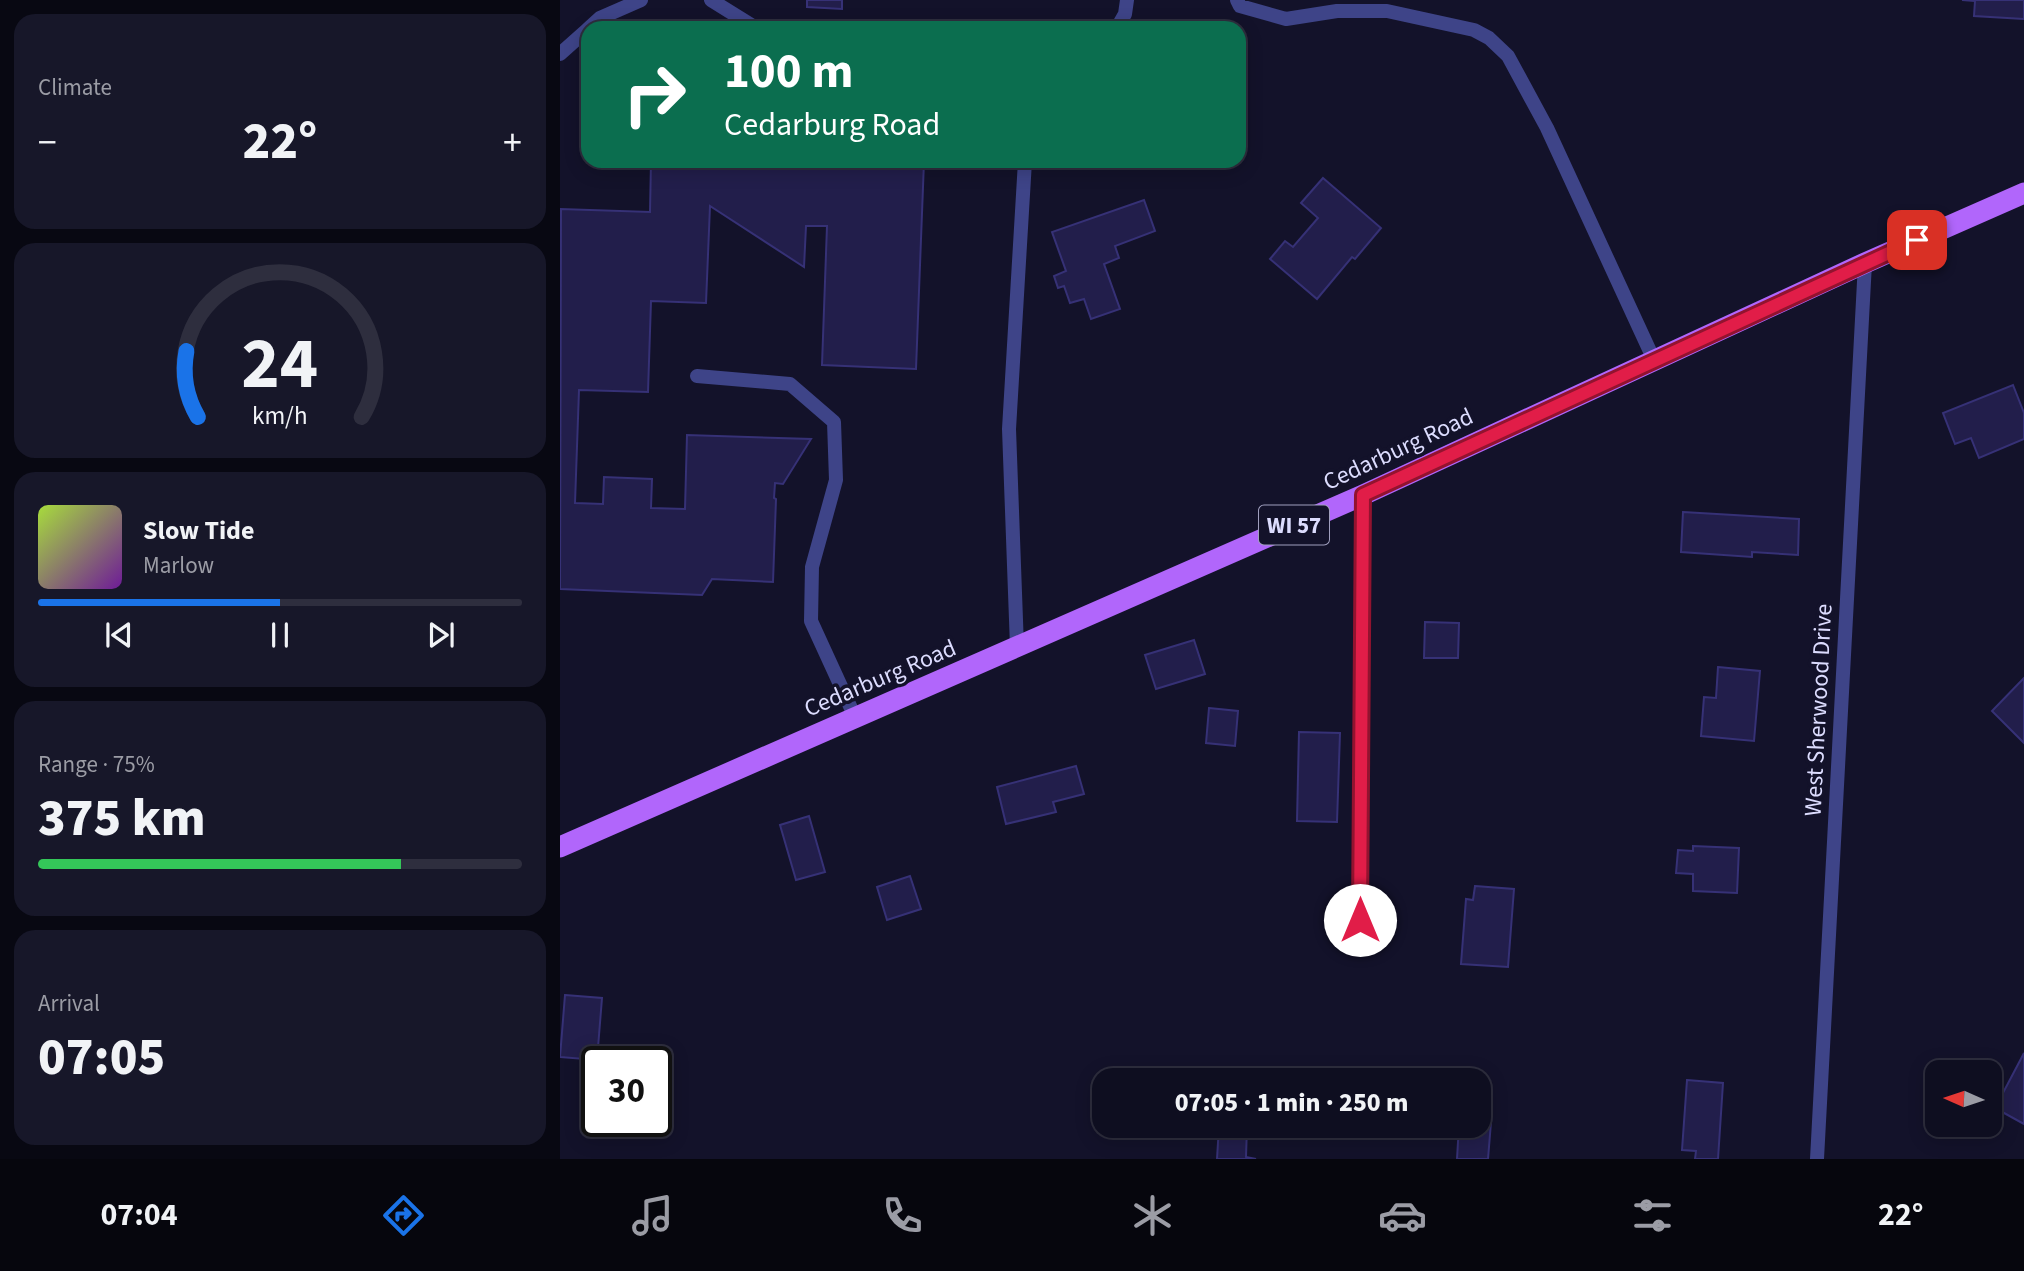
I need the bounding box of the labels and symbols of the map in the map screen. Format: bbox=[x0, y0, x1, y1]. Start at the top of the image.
pin bbox=[1887, 210, 1947, 270]
street label: Cedarburg Road bbox=[1317, 399, 1479, 500]
road number: WI 57 bbox=[1259, 505, 1329, 544]
street label: West Sherwood Drive bbox=[1795, 603, 1842, 817]
street label: Cedarburg Road bbox=[799, 631, 962, 726]
position arrow bbox=[1323, 883, 1397, 957]
speed limit sign: 30 bbox=[581, 1046, 672, 1137]
north arrow bbox=[1925, 1060, 2002, 1138]

